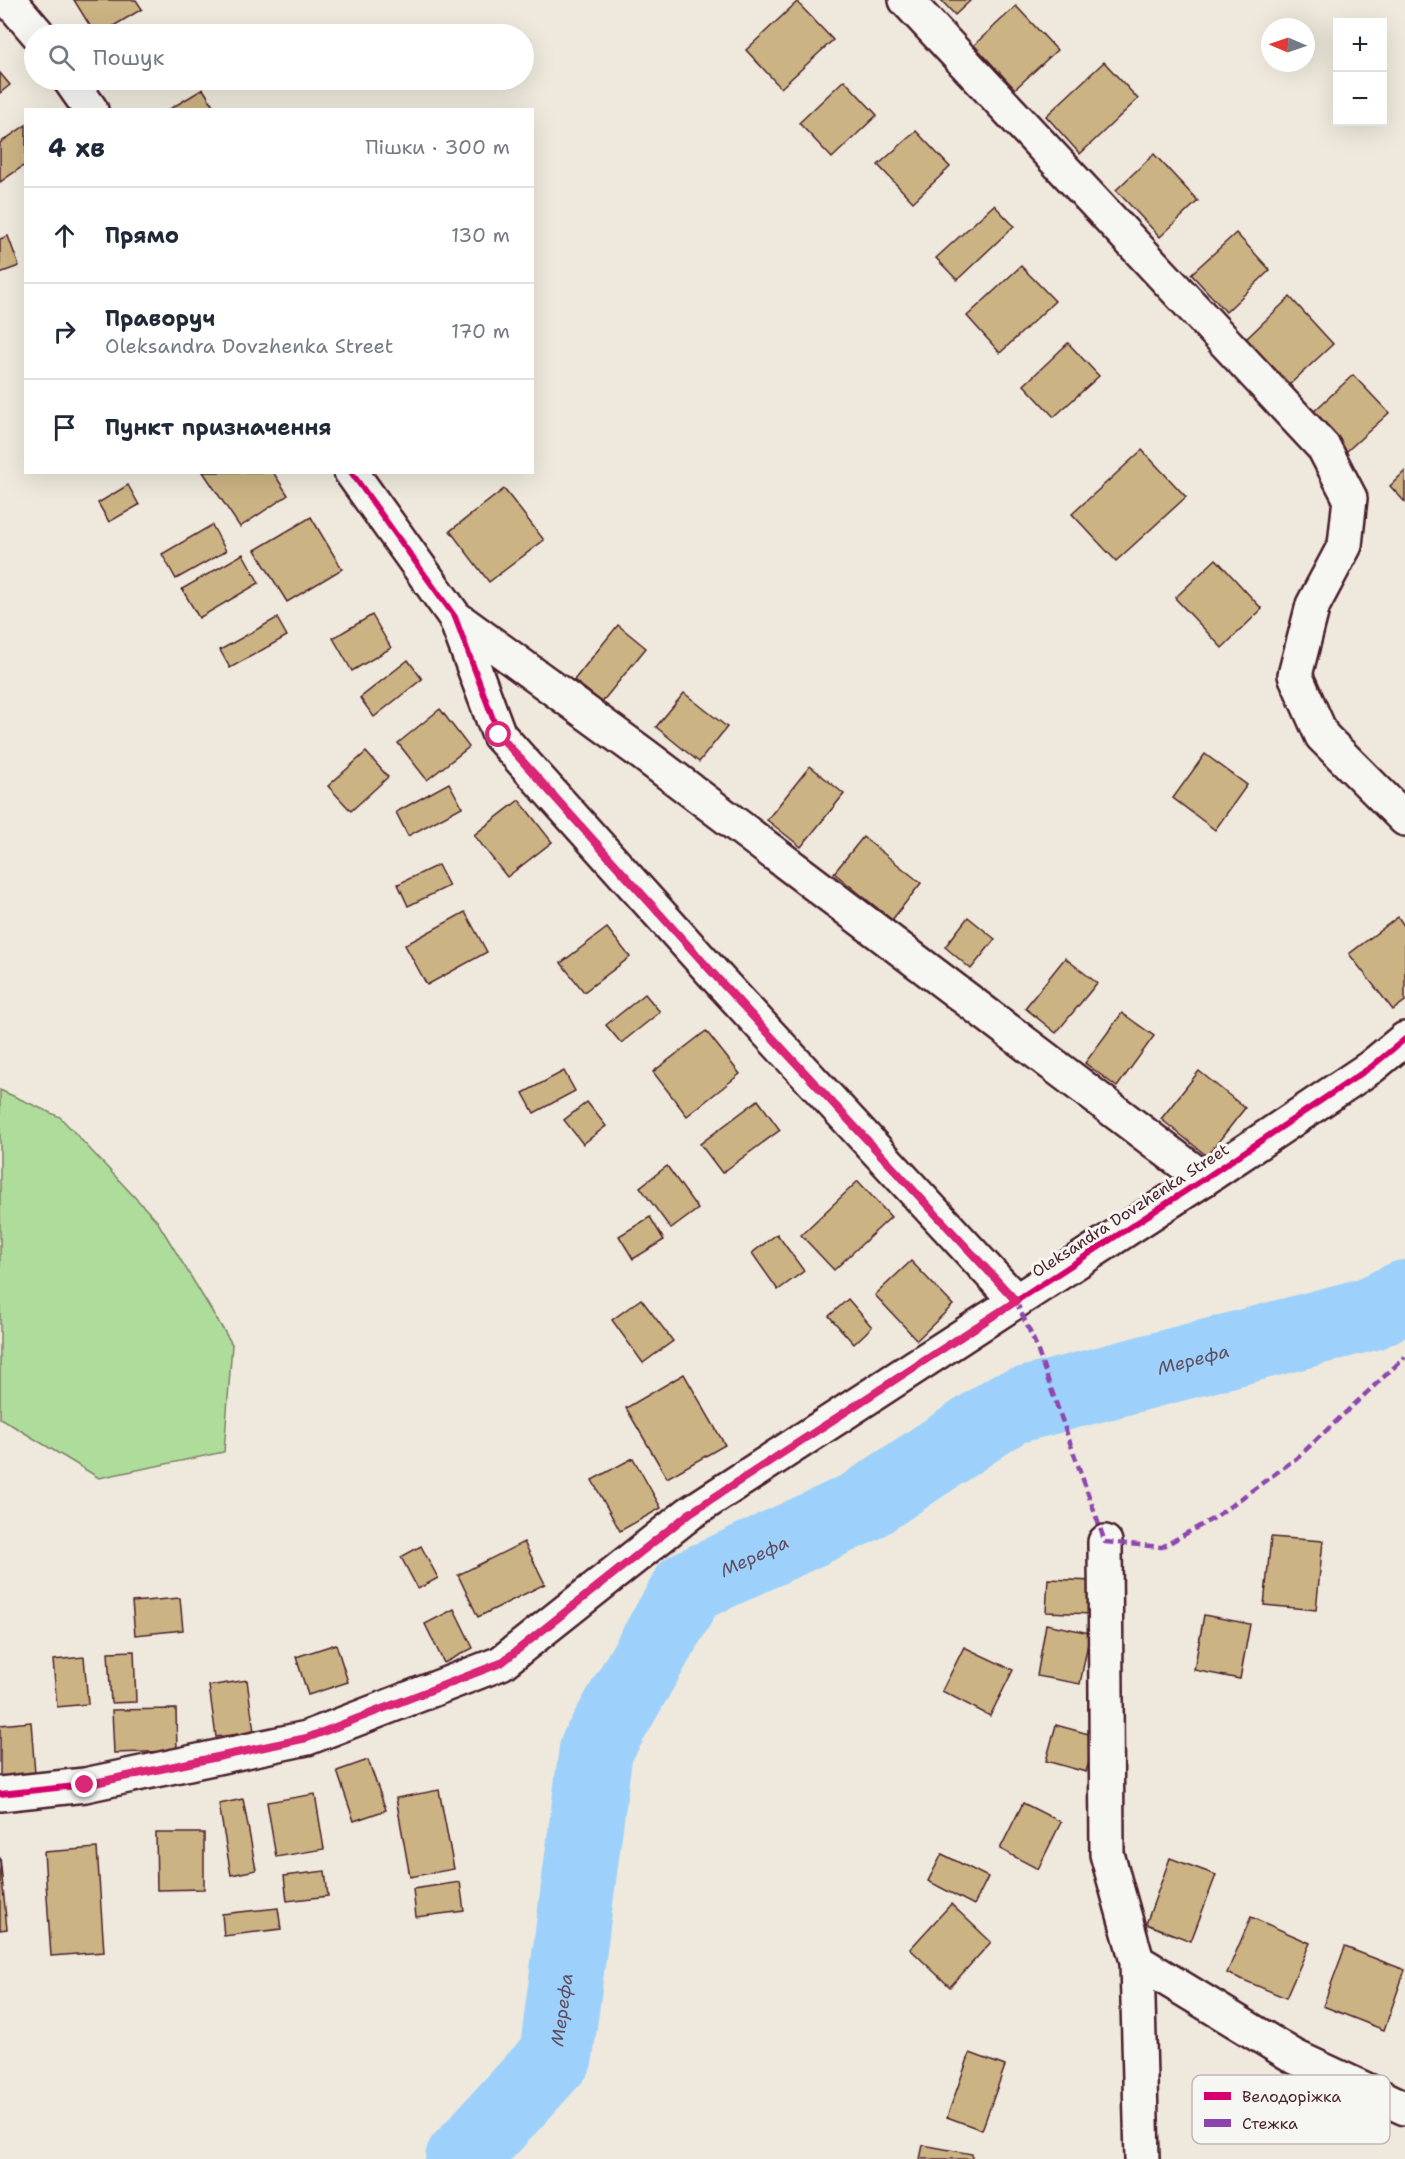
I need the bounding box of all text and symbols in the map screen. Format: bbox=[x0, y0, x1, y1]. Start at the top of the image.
north arrow bbox=[1261, 18, 1315, 72]
map controls bbox=[1333, 18, 1387, 126]
button: + bbox=[1333, 18, 1387, 72]
search box bbox=[24, 24, 534, 90]
icon: search bbox=[45, 41, 78, 74]
text: Пошук bbox=[93, 43, 164, 72]
button: − bbox=[1333, 72, 1387, 126]
text: 4 хв bbox=[48, 130, 105, 165]
text: Пішки · 300 m bbox=[365, 134, 510, 160]
icon: ahead bbox=[48, 219, 81, 252]
text: Прямо bbox=[105, 221, 179, 250]
text: 130 m bbox=[451, 222, 510, 248]
text: Праворуч bbox=[105, 304, 215, 333]
icon: right bbox=[48, 315, 81, 348]
text: 170 m bbox=[451, 318, 510, 344]
text: Oleksandra Dovzhenka Street bbox=[105, 333, 393, 359]
icon: arrive bbox=[48, 411, 81, 444]
text: Пункт призначення bbox=[105, 413, 332, 442]
route start bbox=[485, 721, 511, 747]
street label: Oleksandra Dovzhenka Street bbox=[1028, 1139, 1233, 1282]
water label: Мерефа bbox=[1155, 1339, 1232, 1381]
water label: Мерефа bbox=[716, 1530, 793, 1583]
route end bbox=[71, 1771, 97, 1797]
water label: Мерефа bbox=[545, 1972, 579, 2048]
legend bbox=[1192, 2075, 1390, 2144]
text: Велодоріжка bbox=[1242, 2086, 1341, 2107]
text: Стежка bbox=[1242, 2113, 1298, 2134]

